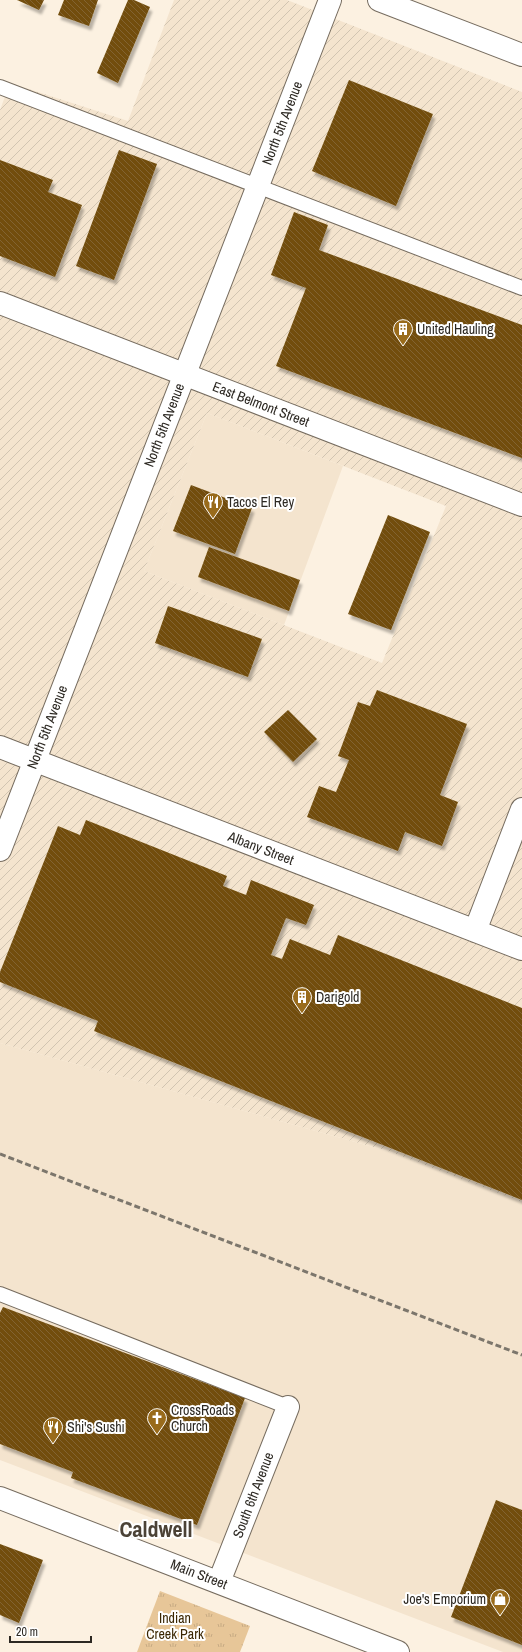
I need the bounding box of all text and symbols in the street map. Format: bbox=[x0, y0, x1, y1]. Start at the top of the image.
street label: North 5th Avenue bbox=[258, 78, 306, 168]
building icon: United Hauling bbox=[392, 318, 414, 346]
place label: United Hauling bbox=[417, 320, 494, 338]
street label: East Belmont Street bbox=[210, 377, 312, 431]
street label: North 5th Avenue bbox=[140, 380, 188, 470]
restaurant icon: Tacos El Rey bbox=[202, 491, 224, 519]
place label: Tacos El Rey bbox=[227, 493, 294, 511]
street label: North 5th Avenue bbox=[23, 682, 71, 772]
street label: Albany Street bbox=[225, 827, 296, 869]
building icon: Darigold bbox=[291, 986, 313, 1014]
place label: Darigold bbox=[316, 988, 359, 1006]
place label: CrossRoads Church bbox=[171, 1401, 234, 1435]
church icon: CrossRoads Church bbox=[146, 1407, 168, 1435]
restaurant icon: Shi's Sushi bbox=[42, 1416, 64, 1444]
place label: Shi's Sushi bbox=[67, 1418, 125, 1436]
street label: South 6th Avenue bbox=[228, 1450, 278, 1540]
district label: Caldwell bbox=[119, 1514, 193, 1544]
street label: Main Street bbox=[168, 1555, 230, 1593]
shop icon: Joe's Emporium bbox=[489, 1588, 511, 1616]
place label: Joe's Emporium bbox=[403, 1590, 486, 1608]
park label: Indian Creek Park bbox=[146, 1609, 204, 1643]
scale bar bbox=[10, 1618, 91, 1644]
text: 20 m bbox=[16, 1624, 38, 1640]

